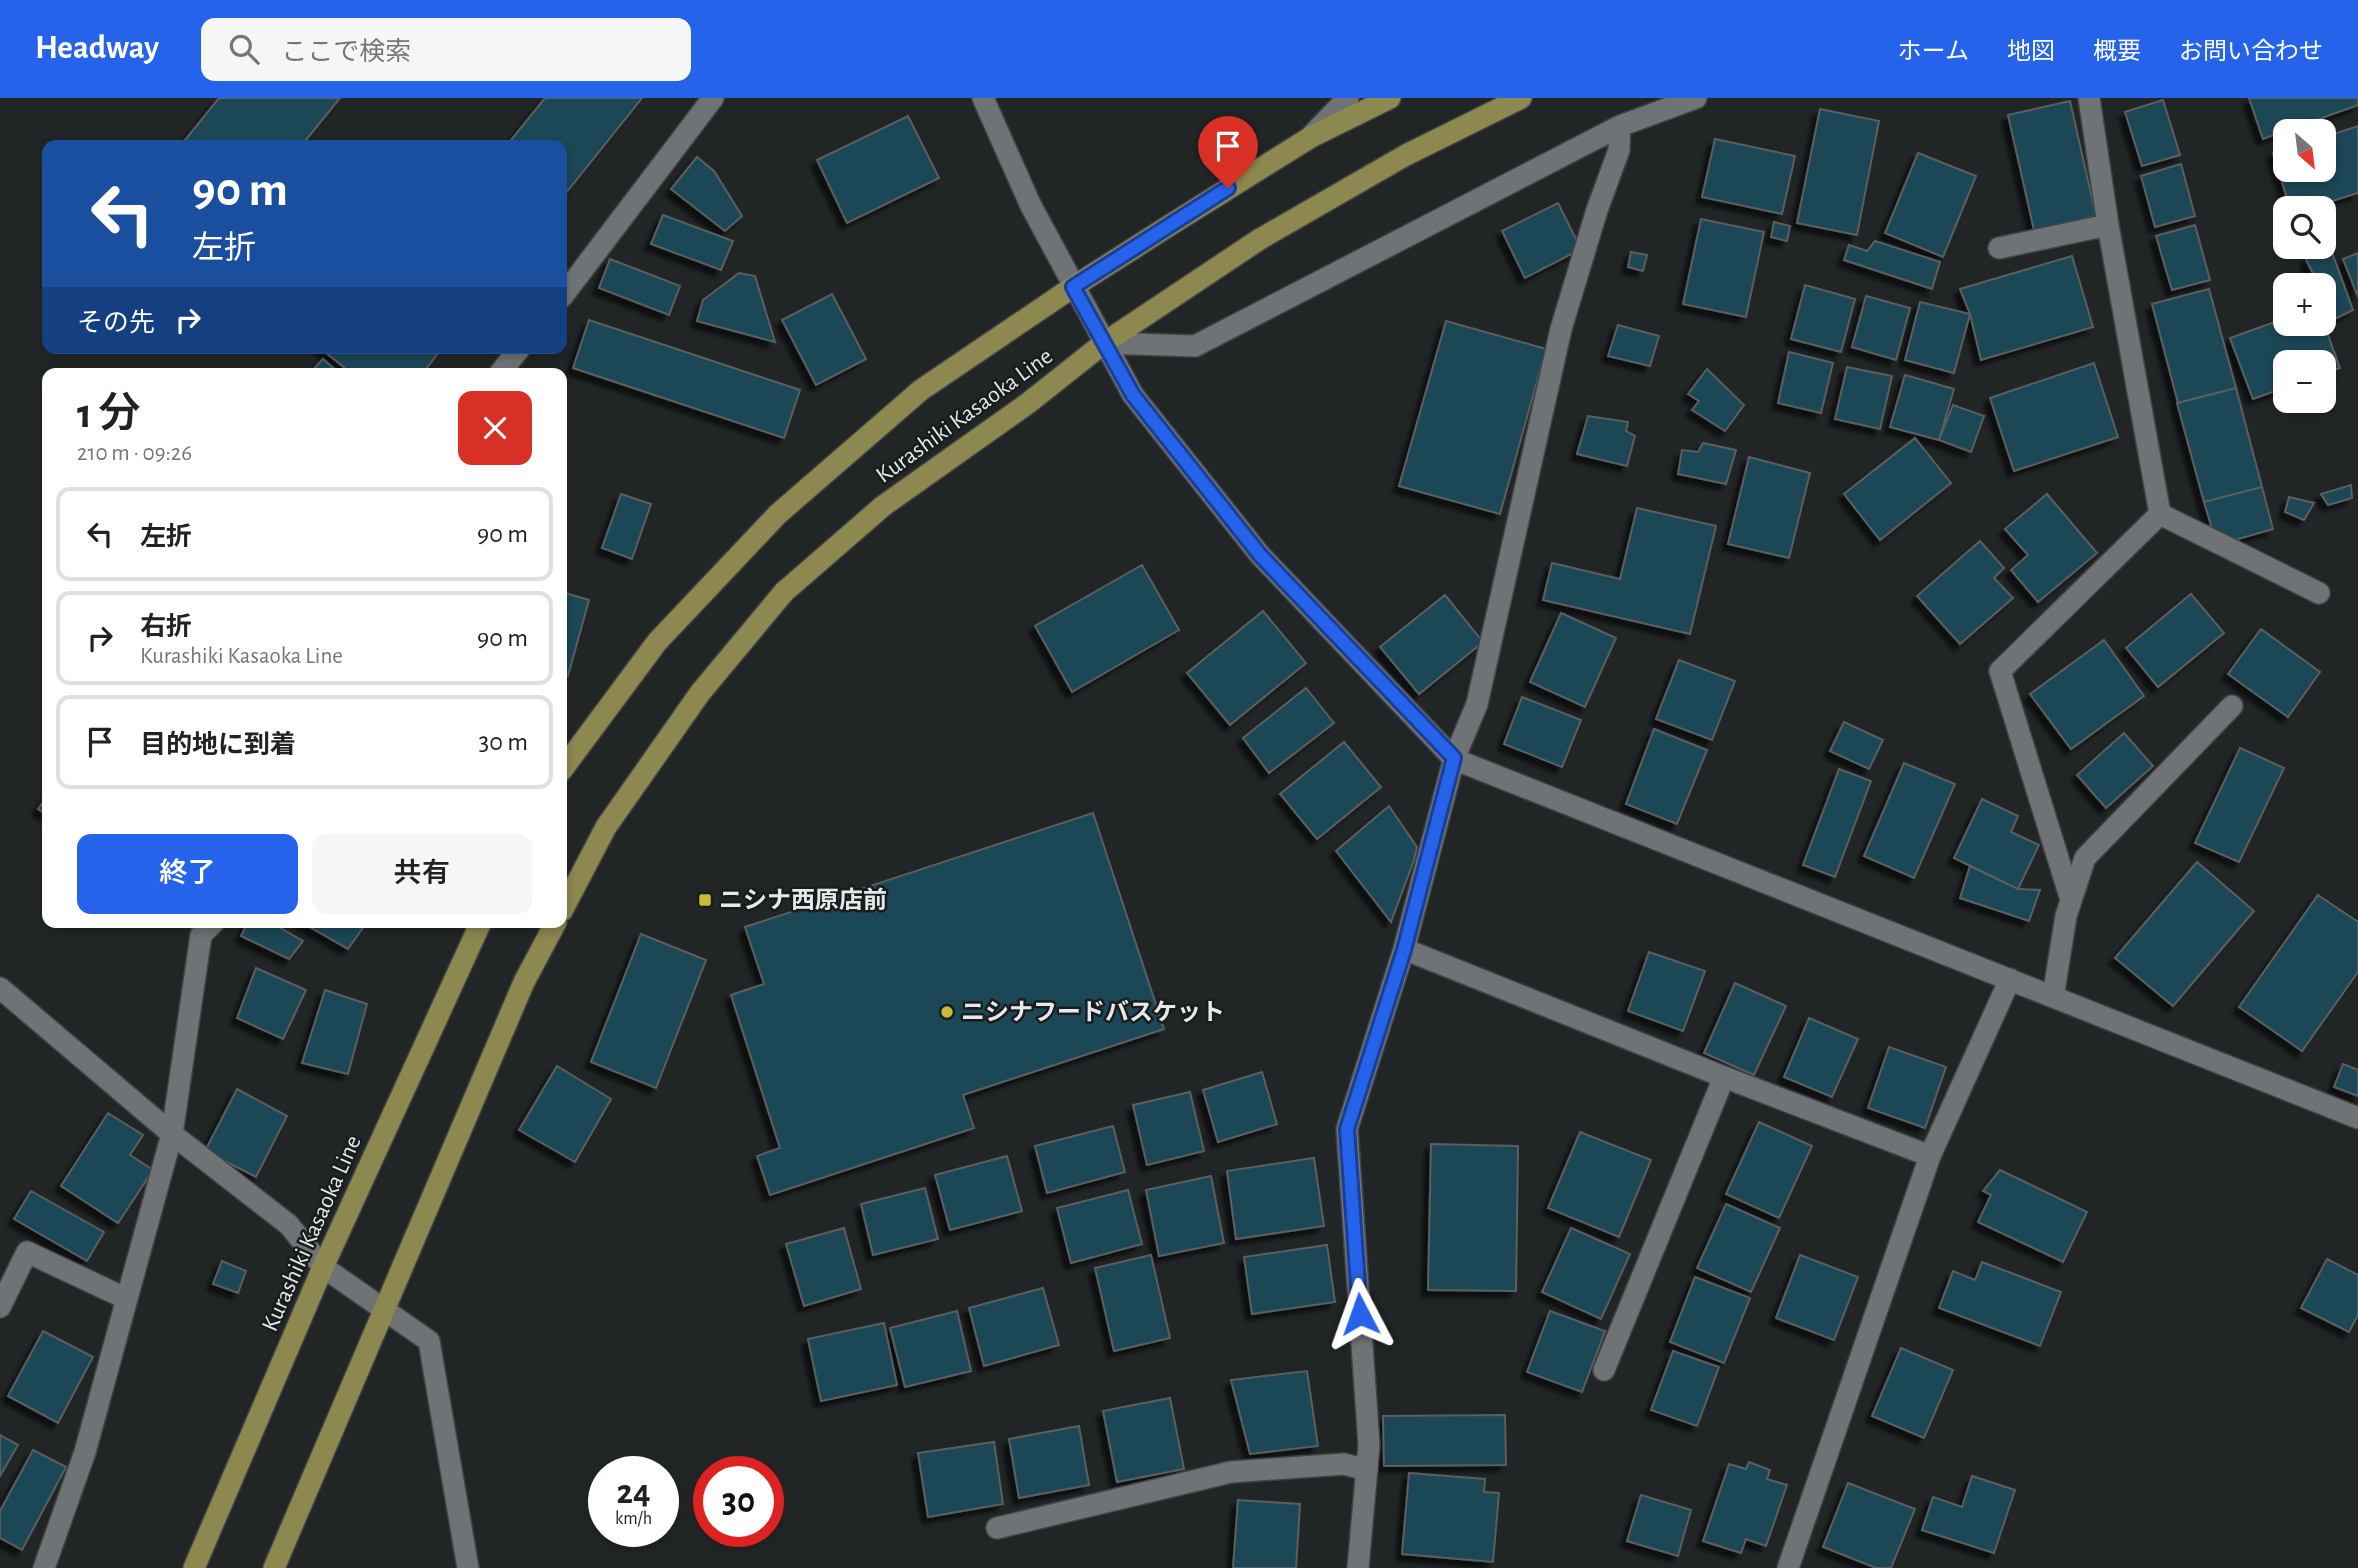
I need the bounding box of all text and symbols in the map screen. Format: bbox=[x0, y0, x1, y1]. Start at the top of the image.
search box bbox=[201, 18, 691, 81]
icon: search bbox=[225, 30, 263, 68]
text: Headway bbox=[35, 32, 159, 65]
text: ここで検索 bbox=[281, 39, 411, 65]
text: ホーム bbox=[1898, 40, 1969, 64]
text: 地図 bbox=[2007, 40, 2055, 64]
text: 概要 bbox=[2093, 40, 2141, 64]
text: お問い合わせ bbox=[2179, 40, 2323, 64]
pin bbox=[1198, 116, 1258, 188]
north arrow bbox=[2273, 119, 2336, 182]
map controls bbox=[2273, 119, 2336, 413]
icon: arrive bbox=[1209, 127, 1247, 165]
text: 90 m bbox=[192, 166, 288, 215]
icon: left bbox=[77, 168, 168, 259]
button: search bbox=[2273, 196, 2336, 259]
text: 左折 bbox=[192, 232, 256, 264]
button: + bbox=[2273, 273, 2336, 336]
icon: right bbox=[169, 301, 207, 339]
text: その先 bbox=[77, 310, 155, 336]
street label: Kurashiki Kasaoka Line bbox=[872, 344, 1057, 488]
button: − bbox=[2273, 350, 2336, 413]
button: close bbox=[458, 391, 532, 465]
text: 1 分 bbox=[77, 393, 140, 435]
text: 210 m · 09:26 bbox=[77, 442, 192, 465]
icon: left bbox=[81, 515, 119, 553]
text: 90 m bbox=[477, 521, 528, 547]
text: 左折 bbox=[140, 524, 192, 550]
text: 右折 bbox=[140, 614, 192, 640]
icon: right bbox=[81, 619, 119, 657]
text: 90 m bbox=[477, 625, 528, 651]
text: Kurashiki Kasaoka Line bbox=[140, 645, 343, 668]
icon: arrive bbox=[81, 723, 119, 761]
text: 30 m bbox=[478, 729, 528, 755]
text: 目的地に到着 bbox=[140, 732, 296, 758]
button: 終了 bbox=[77, 834, 298, 914]
button: 共有 bbox=[312, 834, 532, 914]
place label: ニシナ西原店前 bbox=[719, 887, 887, 913]
marker: ニシナ西原店前 bbox=[697, 892, 713, 908]
place label: ニシナフードバスケット bbox=[961, 999, 1225, 1025]
marker: ニシナフードバスケット bbox=[939, 1004, 955, 1020]
street label: Kurashiki Kasaoka Line bbox=[258, 1132, 366, 1335]
position arrow bbox=[1323, 1277, 1397, 1351]
speed limit sign: 30 bbox=[693, 1456, 784, 1547]
text: 24 bbox=[616, 1475, 651, 1510]
text: km/h bbox=[615, 1510, 652, 1528]

